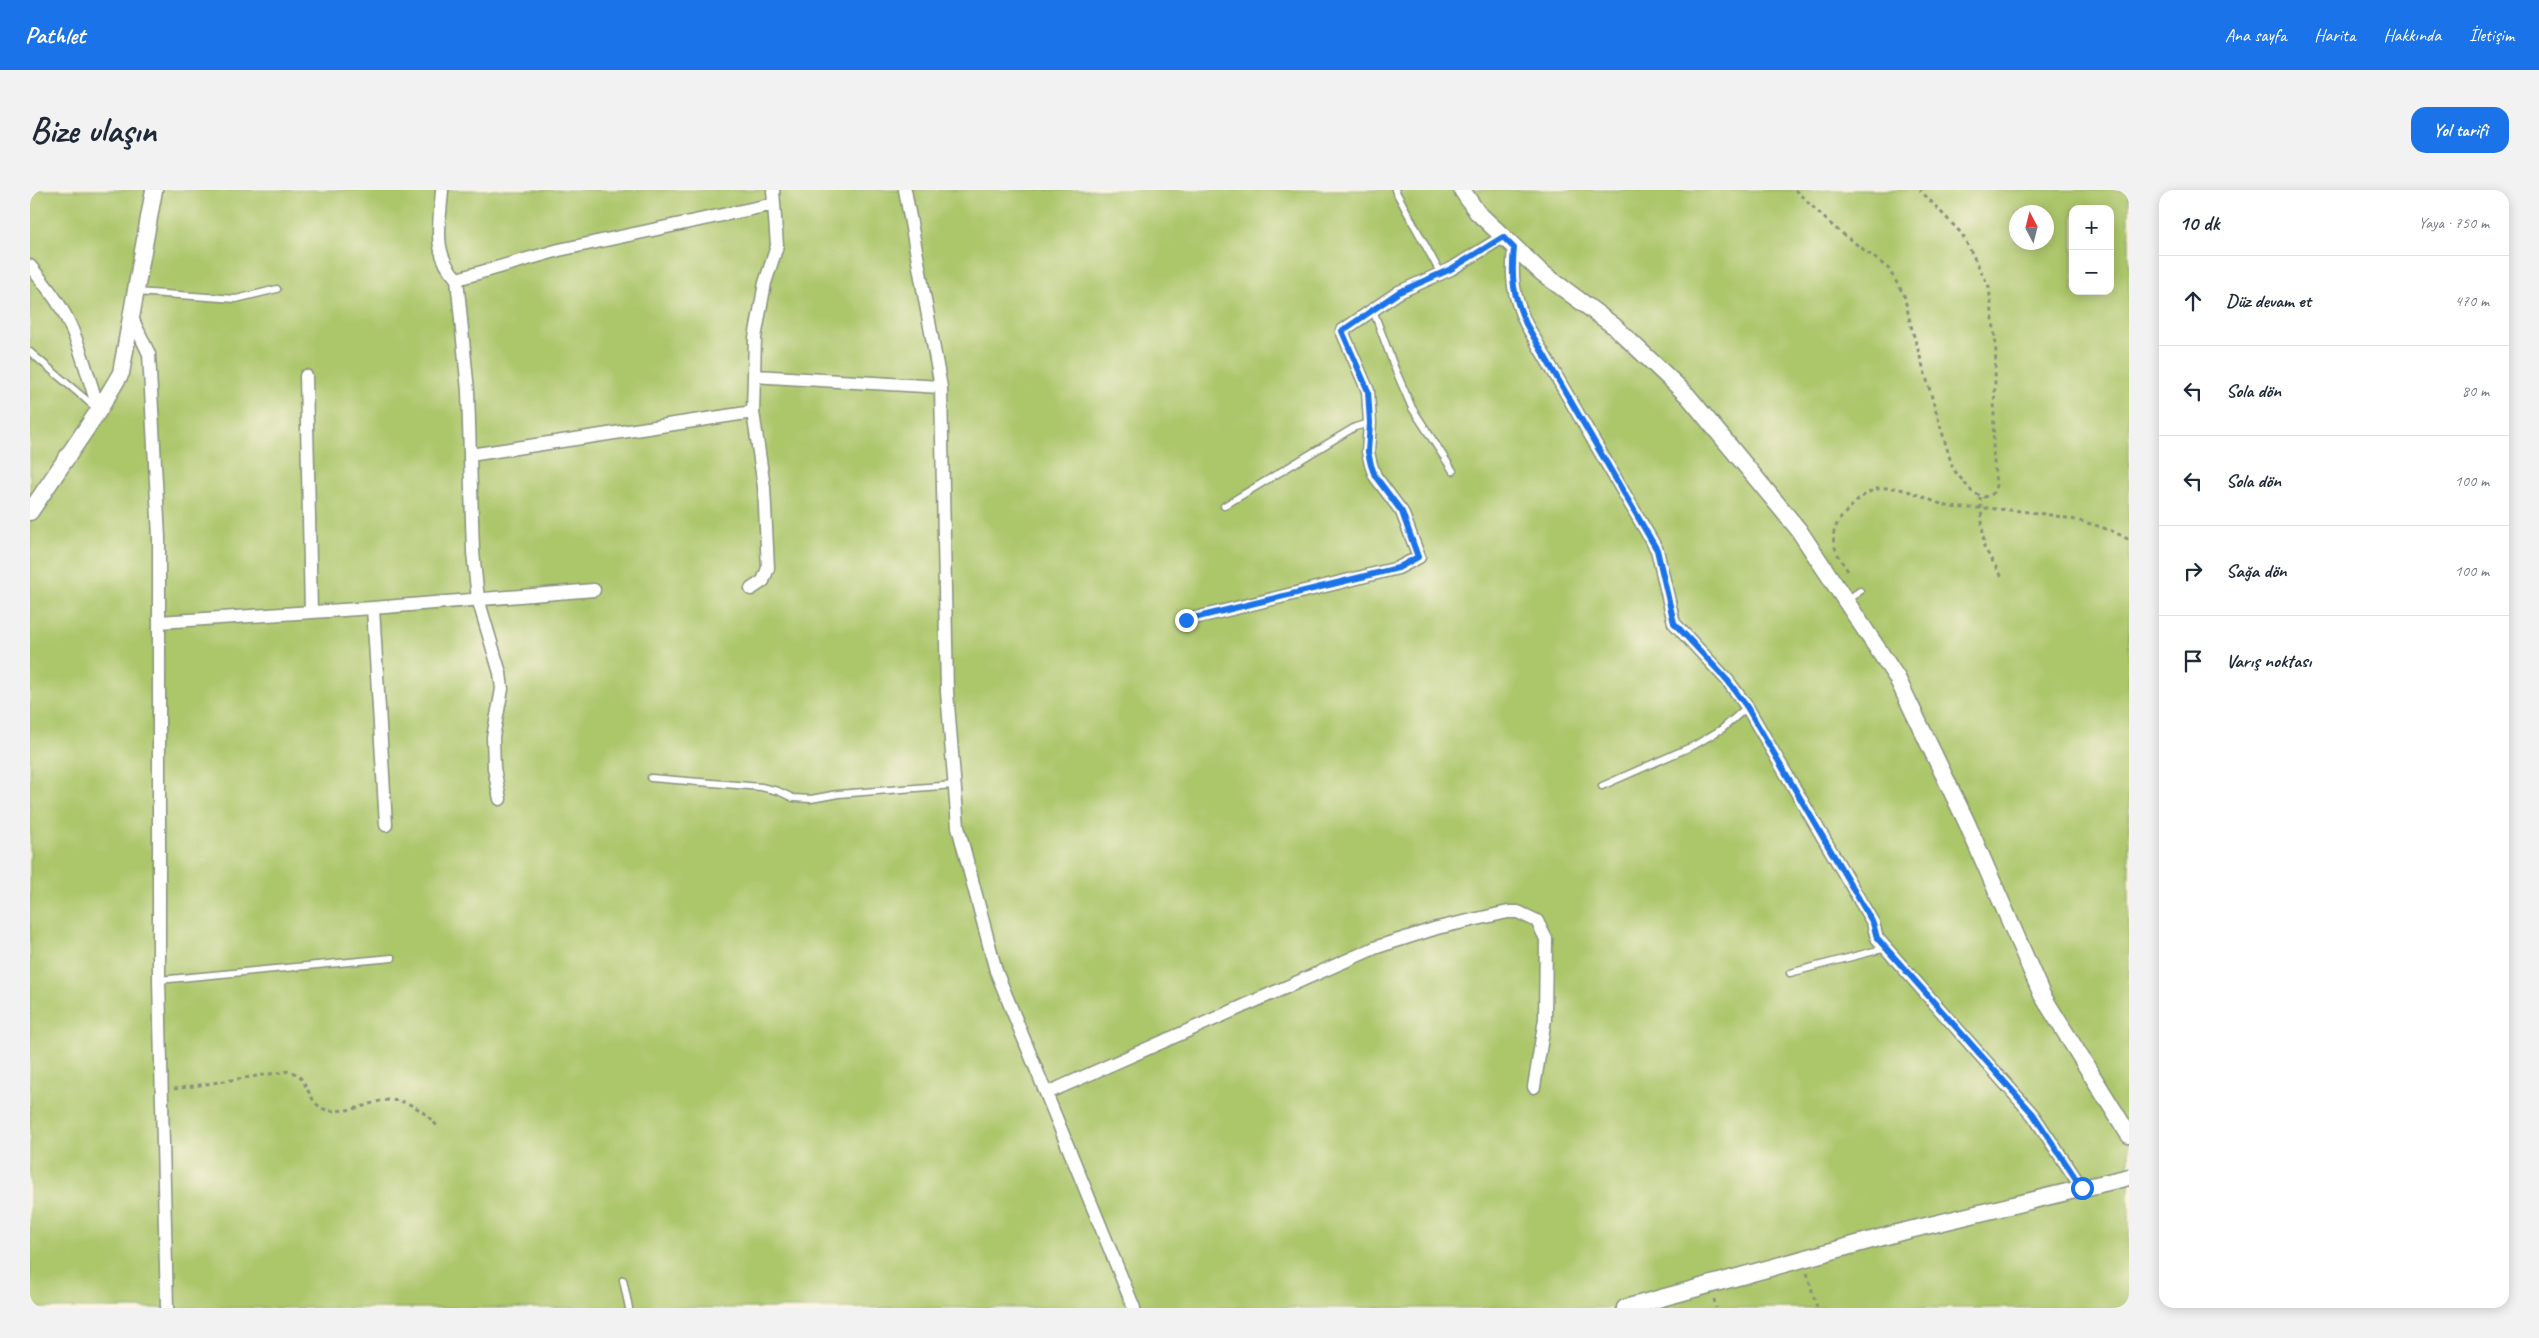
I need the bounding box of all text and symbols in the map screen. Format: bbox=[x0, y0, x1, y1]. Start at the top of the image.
text: Pathlet bbox=[25, 20, 85, 50]
text: Ana sayfa bbox=[2225, 24, 2286, 46]
text: Harita bbox=[2314, 24, 2355, 46]
text: Hakkında bbox=[2383, 24, 2441, 46]
text: İletişim bbox=[2469, 24, 2514, 46]
button: Yol tarifi bbox=[2411, 107, 2509, 153]
text: Bize ulaşın bbox=[30, 108, 156, 153]
north arrow bbox=[2009, 205, 2054, 250]
map controls bbox=[2069, 205, 2114, 295]
button: + bbox=[2069, 205, 2114, 250]
text: 10 dk bbox=[2179, 210, 2219, 236]
text: Yaya · 750 m bbox=[2418, 213, 2489, 233]
button: − bbox=[2069, 250, 2114, 295]
icon: ahead bbox=[2179, 287, 2207, 315]
text: Düz devam et bbox=[2226, 289, 2311, 313]
text: 470 m bbox=[2455, 291, 2489, 311]
icon: left bbox=[2179, 377, 2207, 405]
text: Sola dön bbox=[2226, 379, 2281, 403]
text: 80 m bbox=[2462, 381, 2489, 401]
icon: left bbox=[2179, 467, 2207, 495]
text: Sola dön bbox=[2226, 469, 2281, 493]
text: 100 m bbox=[2455, 471, 2489, 491]
icon: right bbox=[2179, 557, 2207, 585]
text: Sağa dön bbox=[2226, 559, 2287, 583]
text: 100 m bbox=[2455, 561, 2489, 581]
route end bbox=[1175, 609, 1198, 632]
icon: arrive bbox=[2179, 647, 2207, 675]
text: Varış noktası bbox=[2226, 649, 2311, 673]
route start bbox=[2071, 1177, 2094, 1200]

